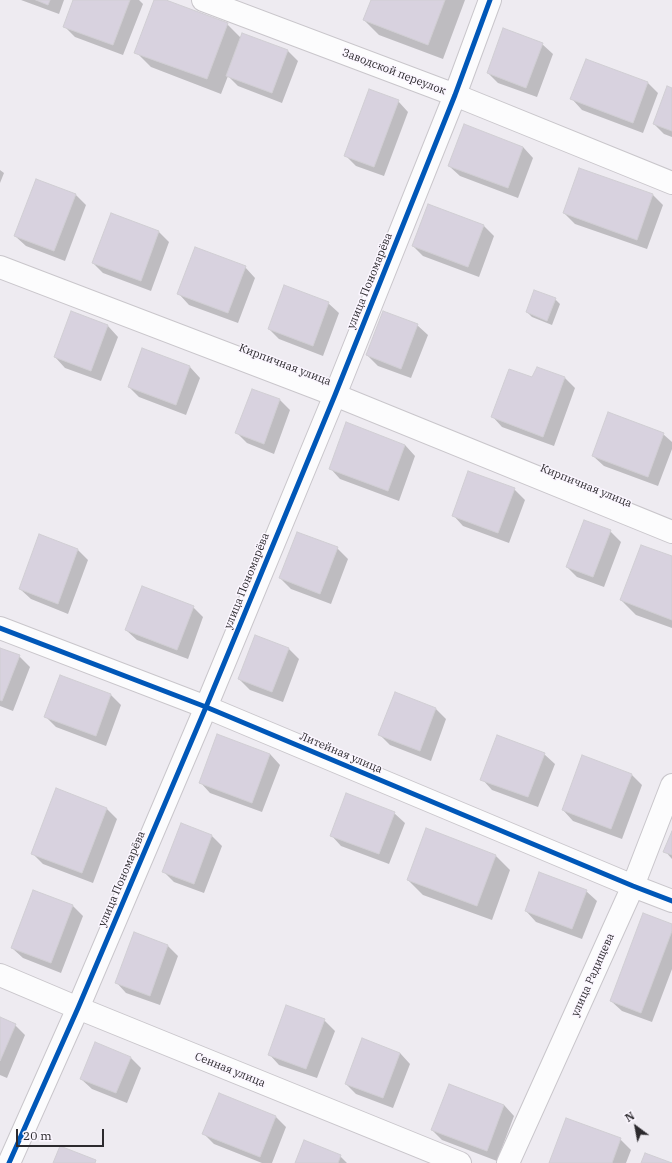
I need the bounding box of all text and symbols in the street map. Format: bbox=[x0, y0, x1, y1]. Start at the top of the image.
street label: Заводской переулок bbox=[340, 46, 448, 98]
street label: улица Пономарёва bbox=[345, 231, 395, 331]
street label: Кирпичная улица bbox=[237, 341, 333, 389]
street label: Кирпичная улица bbox=[538, 462, 634, 510]
street label: улица Пономарёва bbox=[222, 531, 272, 631]
street label: Литейная улица bbox=[298, 730, 384, 776]
street label: улица Пономарёва bbox=[96, 829, 148, 929]
street label: улица Радищева bbox=[569, 931, 617, 1019]
street label: Сенная улица bbox=[193, 1050, 267, 1090]
north arrow bbox=[616, 1107, 656, 1147]
text: N bbox=[622, 1109, 637, 1125]
scale bar bbox=[18, 1121, 106, 1147]
text: 20 m bbox=[23, 1128, 52, 1143]

